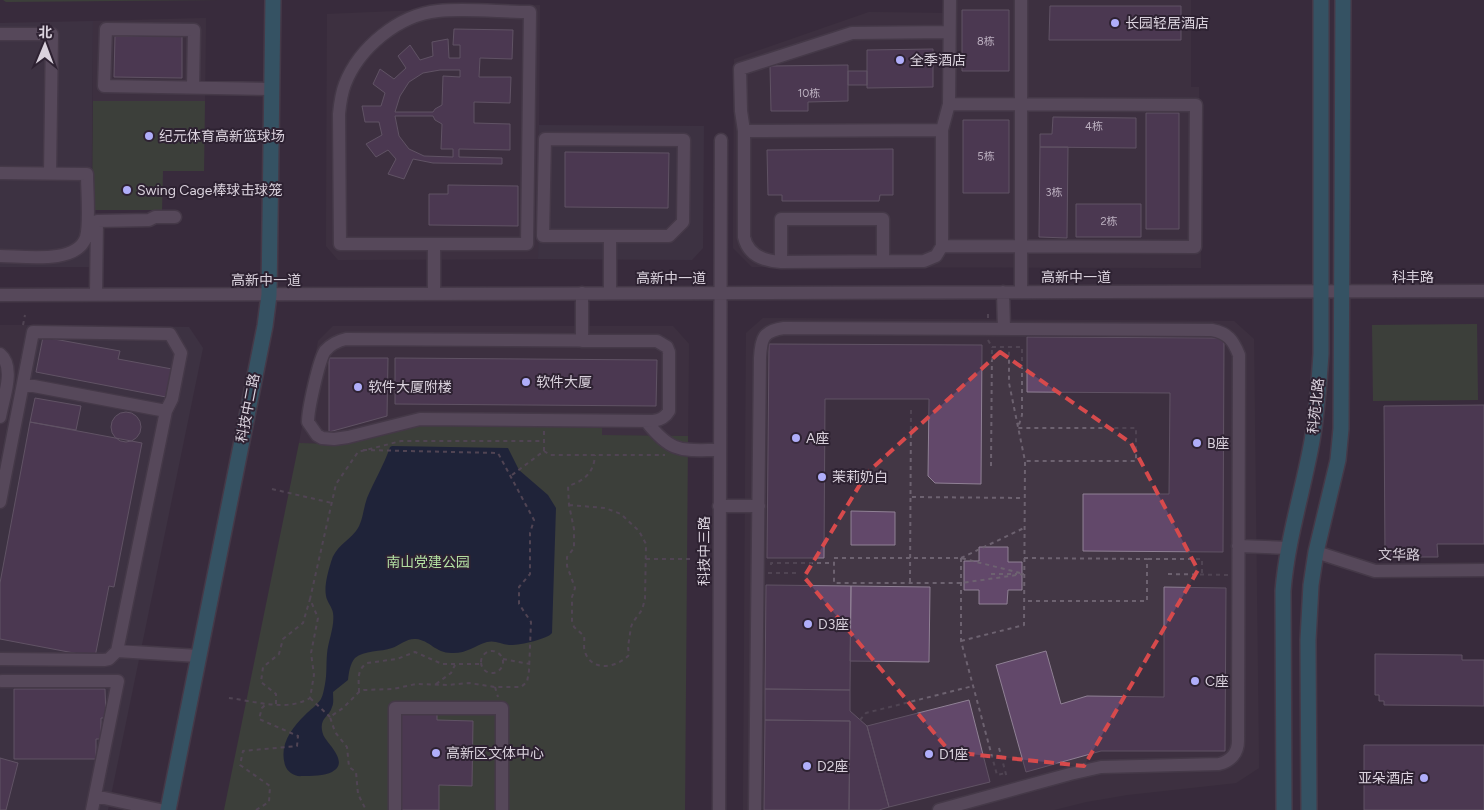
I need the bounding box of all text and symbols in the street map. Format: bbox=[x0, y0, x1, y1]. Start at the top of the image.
place label: 长园轻居酒店 bbox=[1125, 15, 1209, 32]
marker: 长园轻居酒店 bbox=[1109, 17, 1121, 29]
north arrow bbox=[20, 20, 70, 70]
text: 北 bbox=[38, 24, 52, 41]
house number: 8栋 bbox=[977, 35, 995, 48]
place label: 全季酒店 bbox=[910, 52, 966, 69]
marker: 全季酒店 bbox=[894, 54, 906, 66]
house number: 10栋 bbox=[798, 87, 820, 100]
house number: 4栋 bbox=[1085, 120, 1103, 133]
place label: 纪元体育高新篮球场 bbox=[159, 128, 285, 145]
marker: 纪元体育高新篮球场 bbox=[143, 130, 155, 142]
house number: 5栋 bbox=[977, 150, 995, 163]
place label: Swing Cage棒球击球笼 bbox=[137, 182, 282, 199]
marker: Swing Cage棒球击球笼 bbox=[121, 184, 133, 196]
house number: 3栋 bbox=[1046, 186, 1062, 199]
house number: 2栋 bbox=[1100, 215, 1118, 228]
street label: 高新中一道 bbox=[1041, 269, 1111, 286]
street label: 科丰路 bbox=[1392, 269, 1434, 286]
street label: 高新中一道 bbox=[636, 270, 706, 287]
street label: 高新中一道 bbox=[231, 272, 301, 289]
street label: 科技中二路 bbox=[233, 372, 263, 444]
place label: 软件大厦 bbox=[536, 374, 592, 391]
marker: 软件大厦 bbox=[520, 376, 532, 388]
street label: 科苑北路 bbox=[1305, 377, 1327, 435]
place label: 软件大厦附楼 bbox=[368, 379, 452, 396]
marker: 软件大厦附楼 bbox=[352, 381, 364, 393]
place label: A座 bbox=[806, 430, 829, 447]
marker: A座 bbox=[790, 432, 802, 444]
place label: B座 bbox=[1207, 435, 1230, 452]
marker: B座 bbox=[1191, 437, 1203, 449]
place label: 茉莉奶白 bbox=[832, 469, 888, 486]
marker: 茉莉奶白 bbox=[816, 471, 828, 483]
street label: 科技中三路 bbox=[696, 516, 713, 586]
street label: 文华路 bbox=[1378, 546, 1420, 564]
park label: 南山党建公园 bbox=[386, 554, 470, 571]
place label: D3座 bbox=[818, 616, 849, 633]
marker: D3座 bbox=[802, 618, 814, 630]
place label: C座 bbox=[1205, 673, 1229, 690]
marker: C座 bbox=[1189, 675, 1201, 687]
place label: 高新区文体中心 bbox=[446, 745, 544, 762]
place label: D1座 bbox=[939, 746, 968, 763]
marker: 高新区文体中心 bbox=[430, 747, 442, 759]
marker: D1座 bbox=[923, 748, 935, 760]
place label: D2座 bbox=[817, 758, 848, 775]
marker: D2座 bbox=[801, 760, 813, 772]
place label: 亚朵酒店 bbox=[1358, 770, 1414, 787]
marker: 亚朵酒店 bbox=[1418, 772, 1430, 784]

